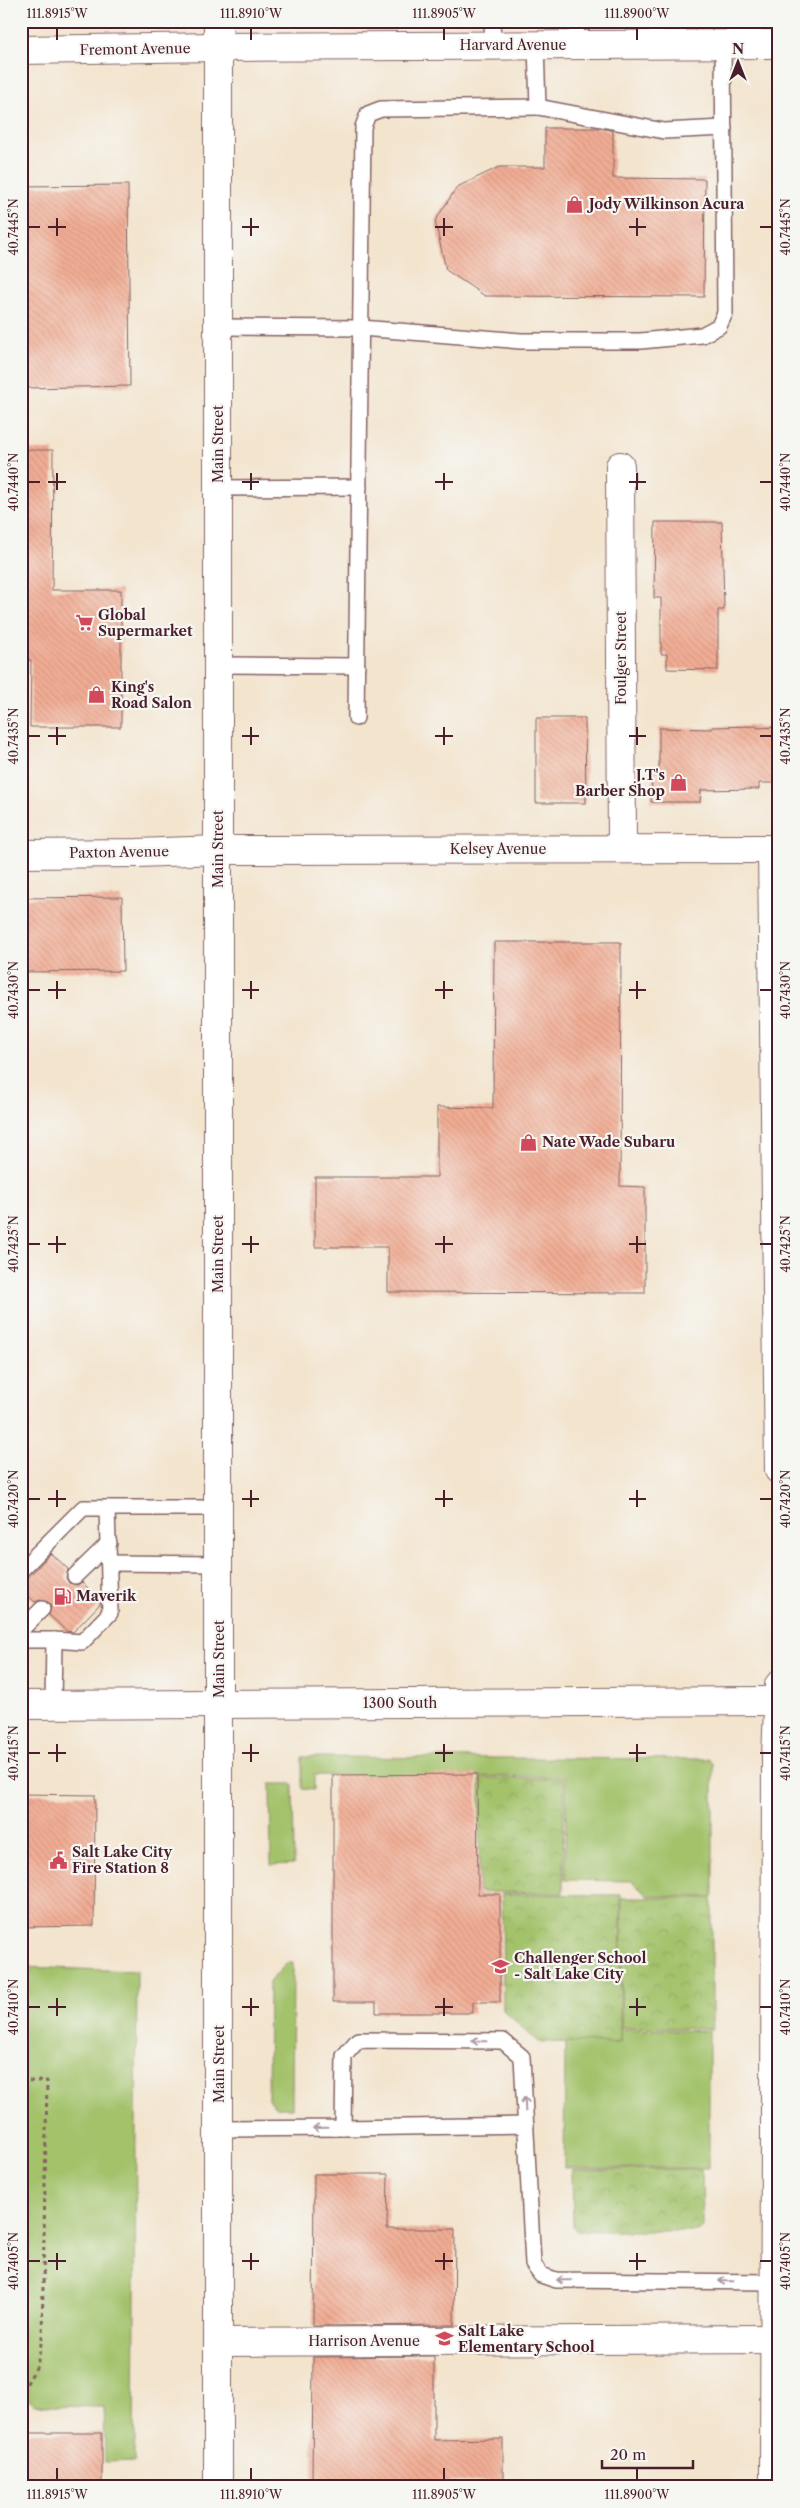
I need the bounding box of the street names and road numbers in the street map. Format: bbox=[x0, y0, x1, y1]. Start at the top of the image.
street label: Harvard Avenue bbox=[460, 36, 567, 54]
street label: Fremont Avenue bbox=[79, 39, 191, 59]
street label: Main Street bbox=[209, 405, 227, 483]
street label: Foulger Street bbox=[612, 611, 630, 705]
street label: Main Street bbox=[209, 810, 227, 888]
street label: Kelsey Avenue bbox=[450, 840, 546, 858]
street label: Paxton Avenue bbox=[69, 842, 169, 862]
street label: Main Street bbox=[209, 1215, 227, 1293]
street label: Main Street bbox=[210, 1620, 228, 1698]
street label: 1300 South bbox=[363, 1694, 437, 1712]
street label: Main Street bbox=[210, 2025, 228, 2103]
street label: Harrison Avenue bbox=[308, 2332, 420, 2350]

